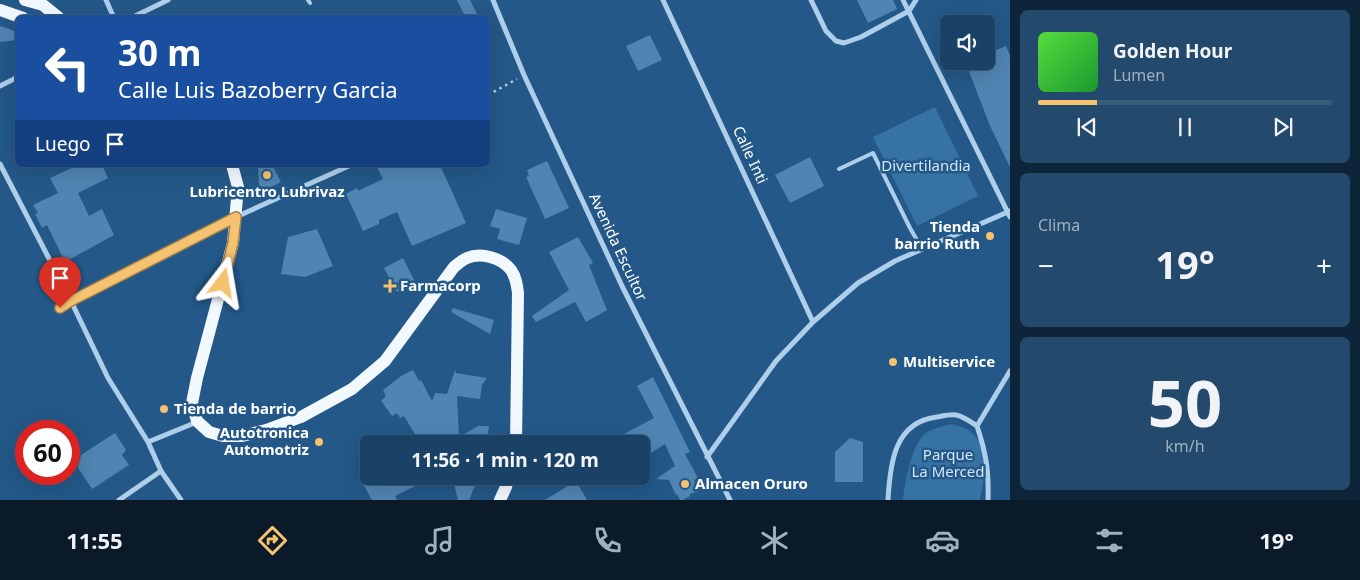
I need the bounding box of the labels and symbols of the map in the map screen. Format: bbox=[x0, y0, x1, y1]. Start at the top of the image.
street label: Calle Inti bbox=[729, 122, 773, 187]
park label: Divertilandia bbox=[881, 155, 971, 175]
marker: Lubricentro Lubrivaz bbox=[261, 169, 273, 181]
place label: Lubricentro Lubrivaz bbox=[189, 181, 345, 201]
street label: Avenida Escultor bbox=[585, 189, 653, 304]
place label: Tienda barrio Ruth bbox=[895, 216, 980, 253]
marker: Tienda barrio Ruth bbox=[984, 230, 996, 242]
position arrow bbox=[196, 256, 248, 308]
pin bbox=[39, 257, 81, 308]
place label: Farmacorp bbox=[400, 275, 481, 295]
marker: Farmacorp bbox=[384, 280, 396, 292]
place label: Multiservice bbox=[903, 351, 995, 371]
marker: Multiservice bbox=[887, 356, 899, 368]
place label: Tienda de barrio bbox=[174, 398, 296, 418]
marker: Tienda de barrio bbox=[158, 403, 170, 415]
speed limit sign: 60 bbox=[15, 420, 80, 485]
place label: Autotronica Automotriz bbox=[220, 422, 309, 459]
marker: Autotronica Automotriz bbox=[313, 436, 325, 448]
park label: Parque La Merced bbox=[911, 444, 985, 481]
place label: Almacen Oruro bbox=[695, 473, 808, 493]
marker: Almacen Oruro bbox=[679, 478, 691, 490]

